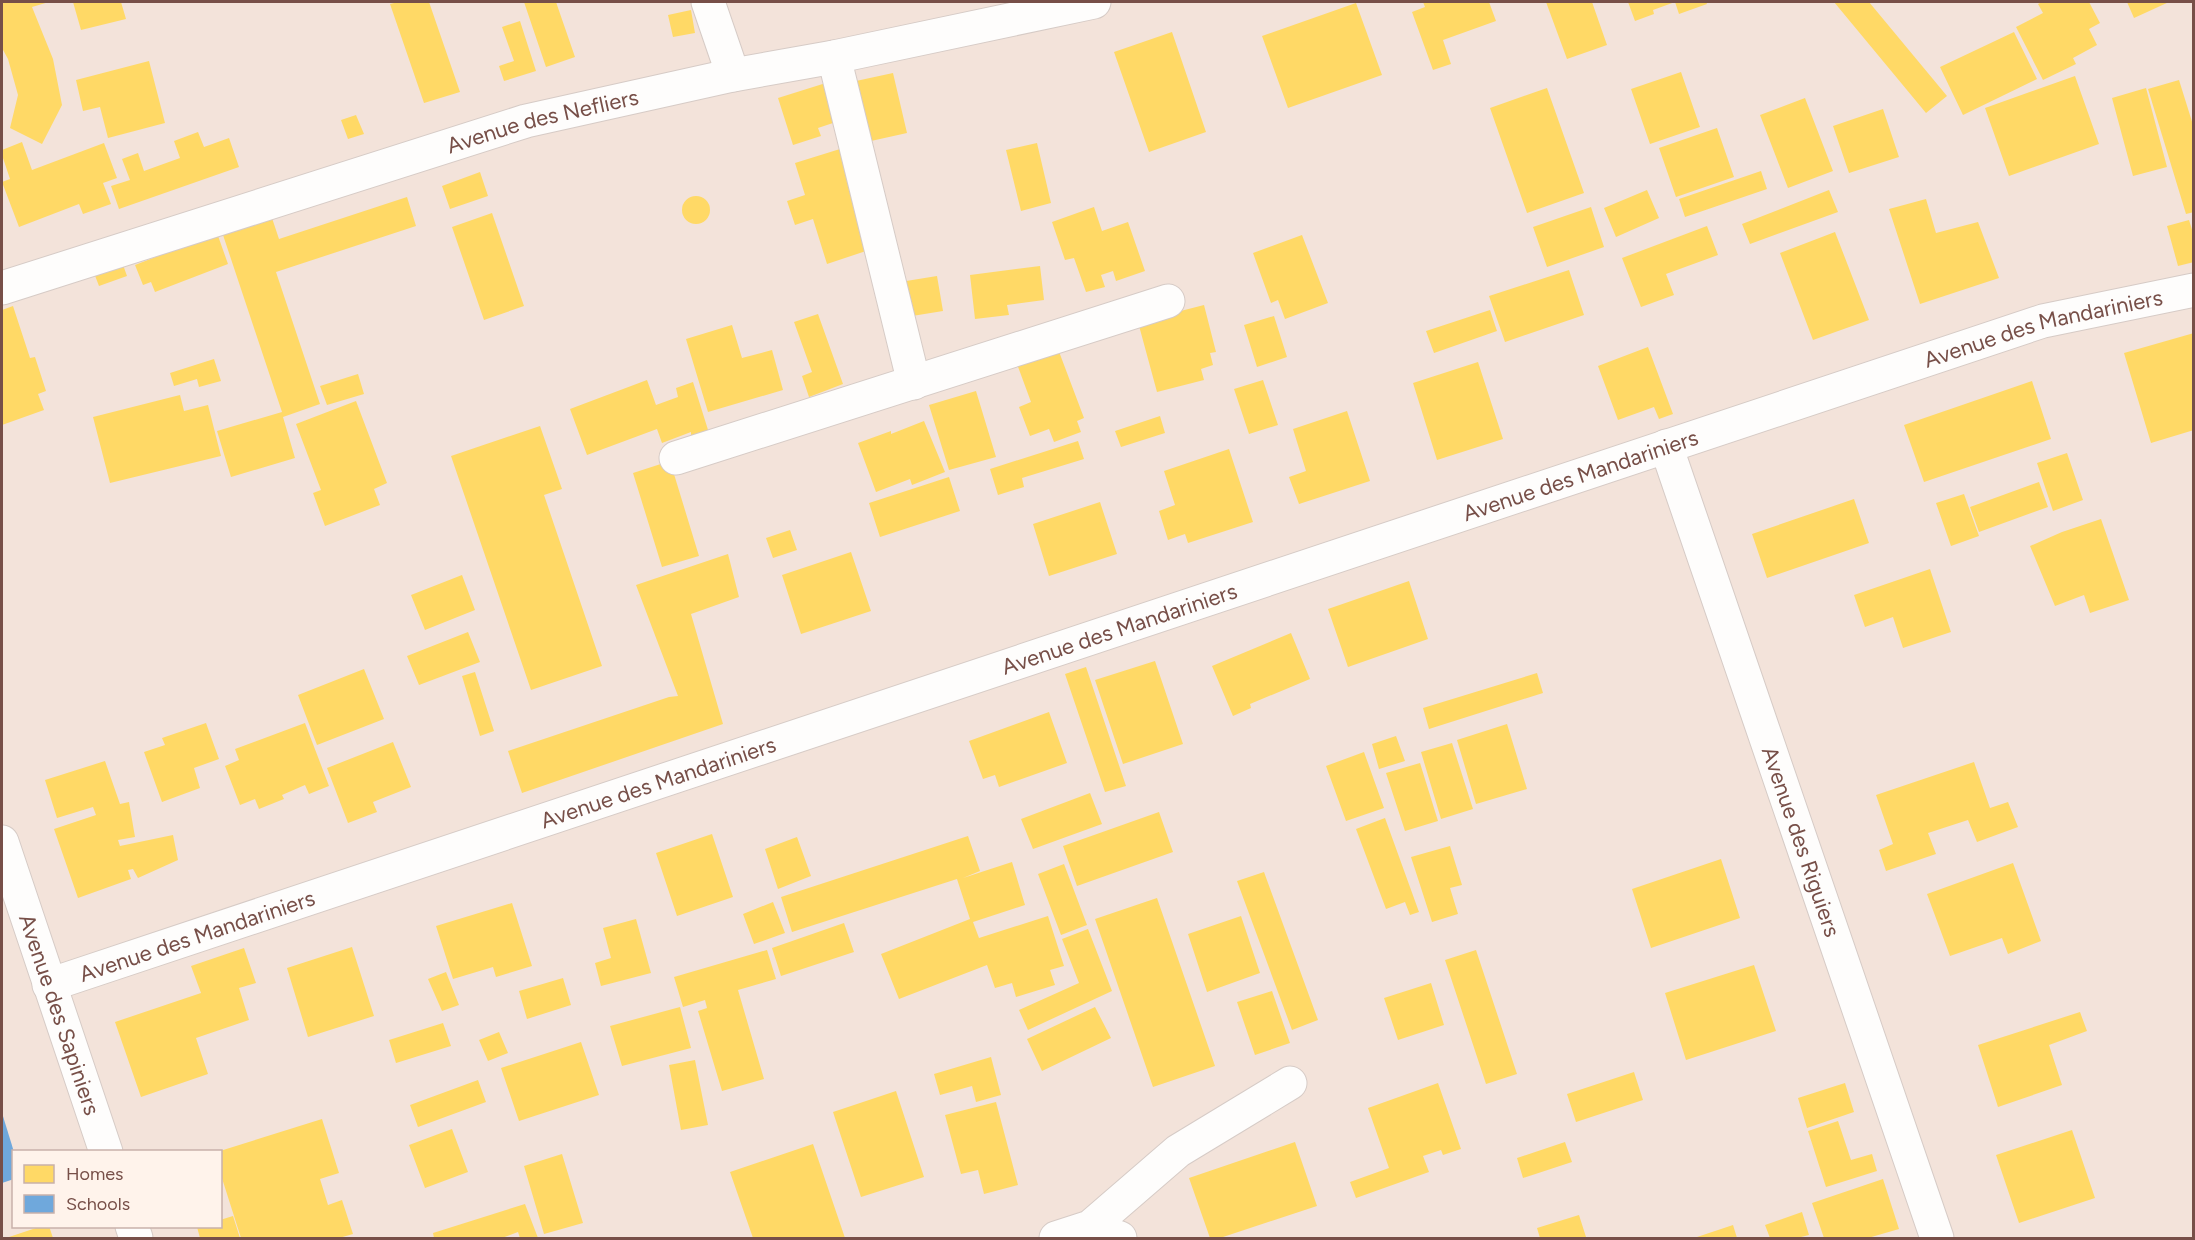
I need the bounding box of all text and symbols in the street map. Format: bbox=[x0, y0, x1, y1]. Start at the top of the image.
street label: Avenue des Nefliers bbox=[443, 83, 641, 159]
street label: Avenue des Mandariniers bbox=[1920, 283, 2165, 373]
street label: Avenue des Mandariniers bbox=[1459, 423, 1701, 527]
street label: Avenue des Mandariniers bbox=[998, 577, 1240, 680]
street label: Avenue des Mandariniers bbox=[537, 730, 779, 834]
street label: Avenue des Riguiers bbox=[1756, 743, 1846, 940]
street label: Avenue des Mandariniers bbox=[76, 884, 318, 987]
street label: Avenue des Sapiniers bbox=[14, 910, 106, 1119]
legend bbox=[12, 1150, 222, 1228]
text: Homes bbox=[66, 1163, 124, 1185]
text: Schools bbox=[66, 1193, 130, 1215]

